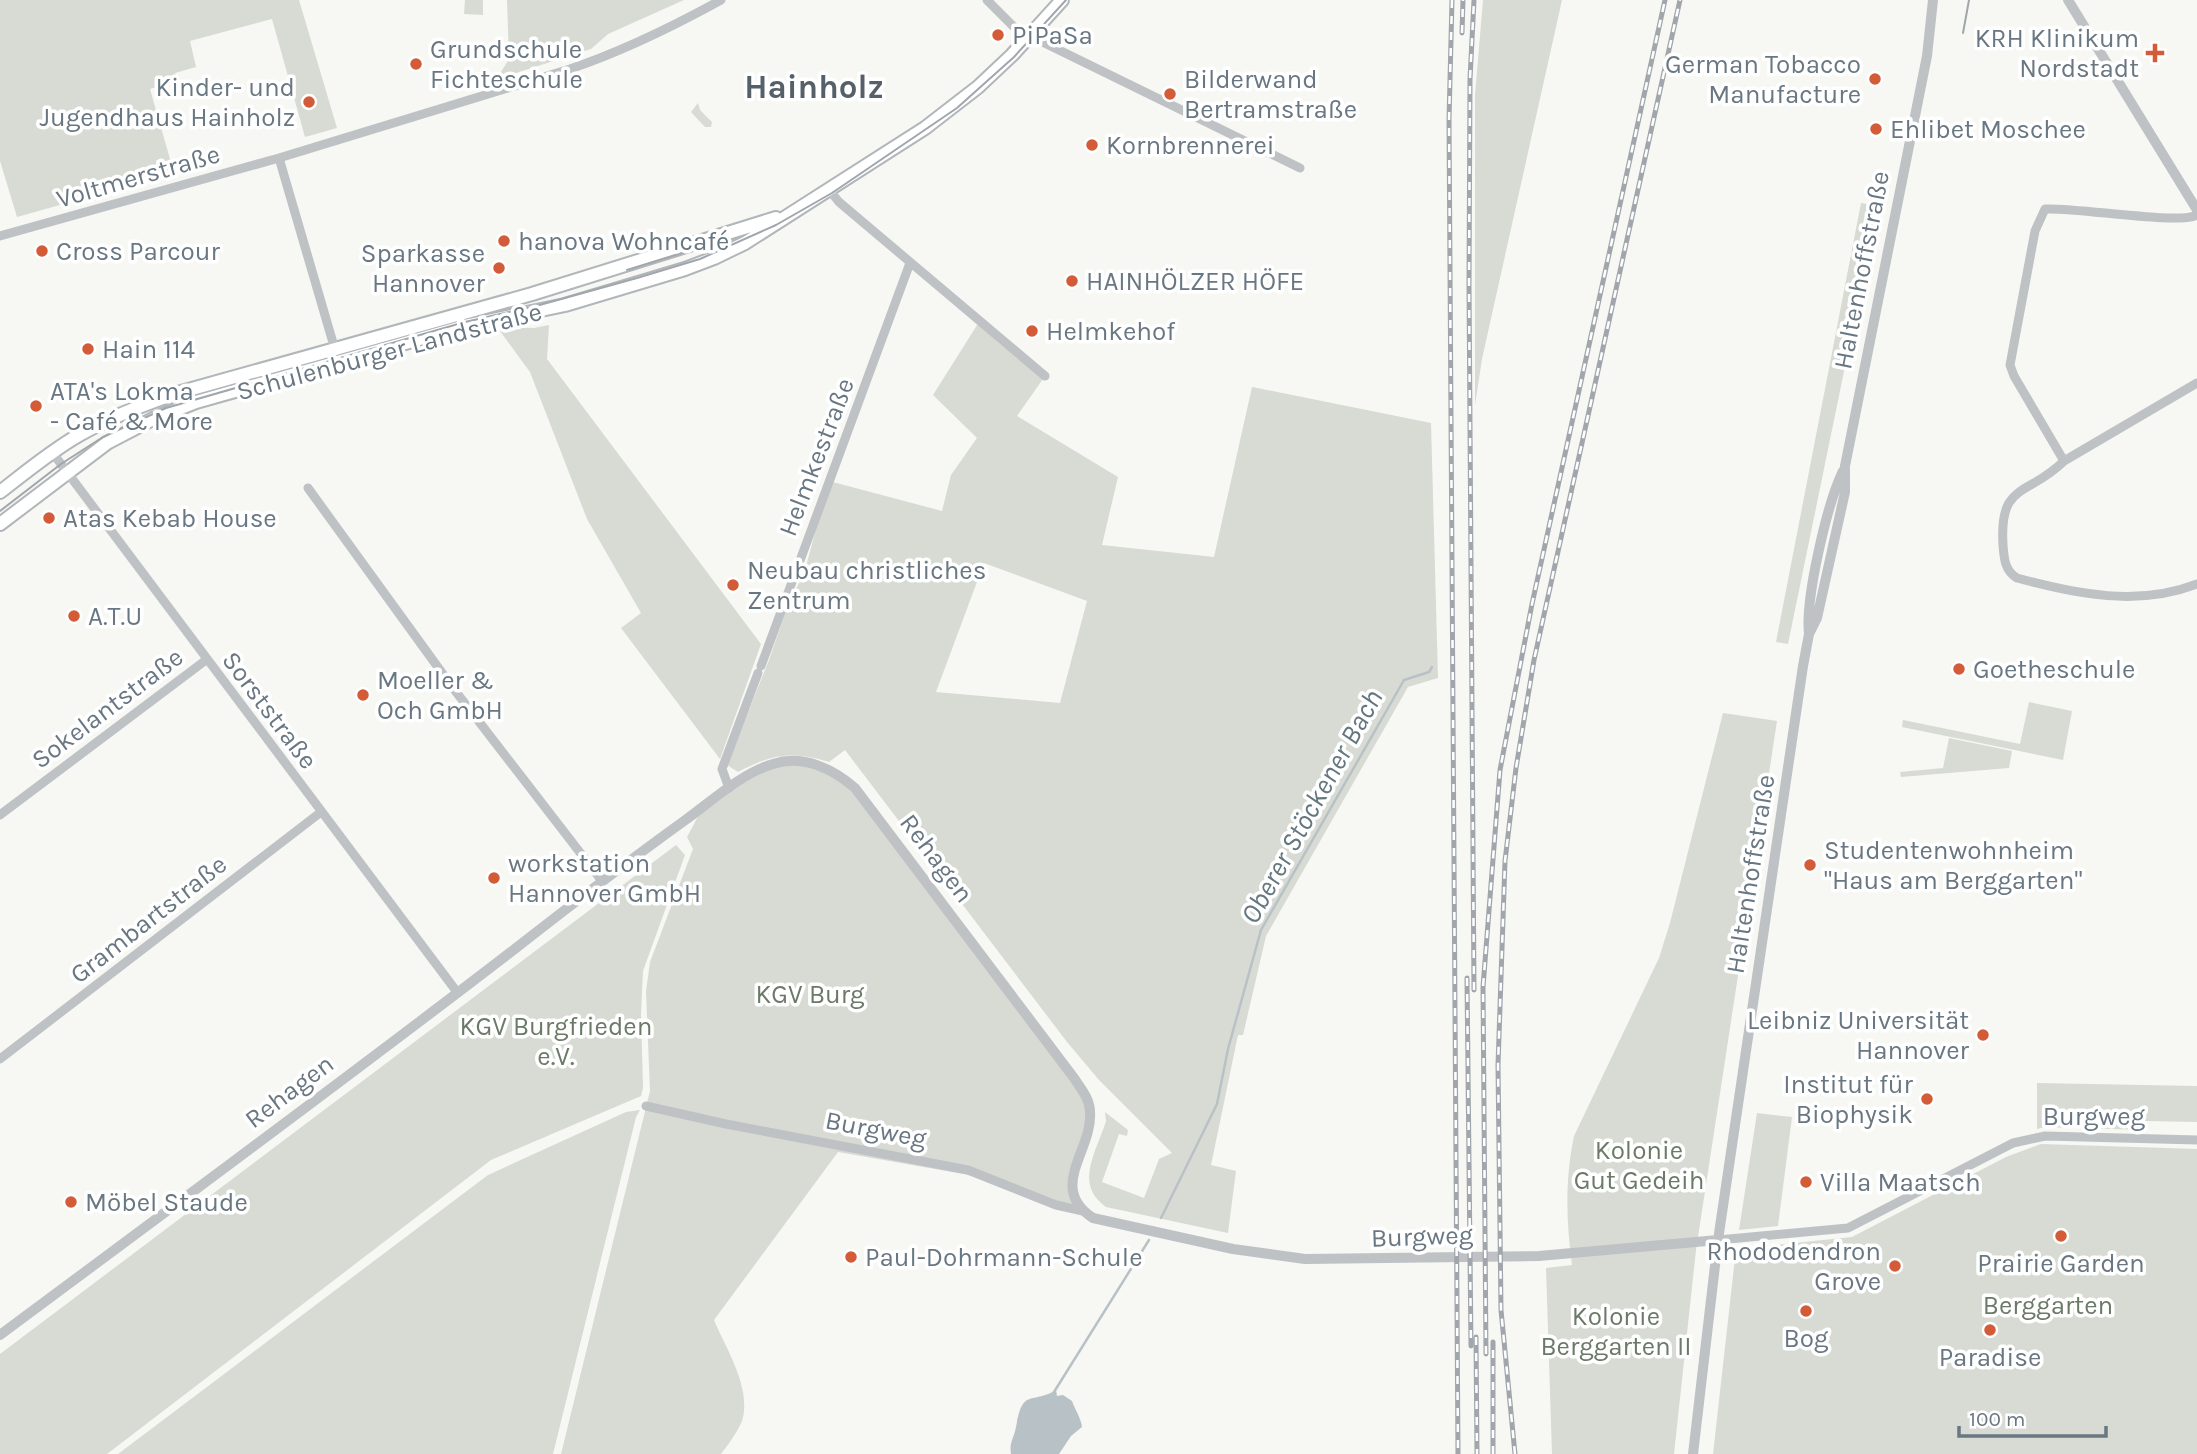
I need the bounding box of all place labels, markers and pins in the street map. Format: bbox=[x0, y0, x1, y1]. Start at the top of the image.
place label: PiPaSa bbox=[1012, 20, 1093, 51]
place label: KRH Klinikum Nordstadt bbox=[1975, 23, 2139, 84]
marker: PiPaSa bbox=[990, 27, 1006, 43]
place label: Grundschule Fichteschule bbox=[430, 34, 583, 95]
marker: KRH Klinikum Nordstadt bbox=[2145, 43, 2165, 63]
place label: German Tobacco Manufacture bbox=[1665, 49, 1861, 110]
marker: Grundschule Fichteschule bbox=[408, 56, 424, 72]
place label: Bilderwand Bertramstraße bbox=[1184, 64, 1357, 125]
marker: German Tobacco Manufacture bbox=[1867, 71, 1883, 87]
place label: Kinder- und Jugendhaus Hainholz bbox=[39, 72, 295, 133]
marker: Bilderwand Bertramstraße bbox=[1162, 86, 1178, 102]
marker: Kinder- und Jugendhaus Hainholz bbox=[301, 94, 317, 110]
place label: Ehlibet Moschee bbox=[1890, 114, 2086, 145]
marker: Ehlibet Moschee bbox=[1868, 121, 1884, 137]
place label: Kornbrennerei bbox=[1106, 130, 1274, 161]
marker: Kornbrennerei bbox=[1084, 137, 1100, 153]
place label: hanova Wohncafé bbox=[518, 226, 729, 257]
marker: hanova Wohncafé bbox=[496, 233, 512, 249]
place label: Cross Parcour bbox=[56, 236, 221, 267]
place label: Sparkasse Hannover bbox=[361, 238, 486, 299]
marker: Cross Parcour bbox=[34, 243, 50, 259]
marker: Sparkasse Hannover bbox=[491, 260, 507, 276]
place label: HAINHÖLZER HÖFE bbox=[1086, 266, 1304, 297]
marker: HAINHÖLZER HÖFE bbox=[1064, 273, 1080, 289]
place label: Helmkehof bbox=[1046, 316, 1176, 347]
marker: Helmkehof bbox=[1024, 323, 1040, 339]
place label: Hain 114 bbox=[102, 334, 195, 365]
marker: Hain 114 bbox=[80, 341, 96, 357]
place label: ATA's Lokma - Café & More bbox=[50, 376, 213, 437]
marker: ATA's Lokma - Café & More bbox=[28, 398, 44, 414]
place label: Atas Kebab House bbox=[63, 503, 277, 534]
marker: Atas Kebab House bbox=[41, 510, 57, 526]
place label: Neubau christliches Zentrum bbox=[747, 555, 986, 616]
marker: Neubau christliches Zentrum bbox=[725, 577, 741, 593]
place label: A.T.U bbox=[88, 601, 142, 632]
marker: A.T.U bbox=[66, 608, 82, 624]
place label: Goetheschule bbox=[1973, 654, 2135, 685]
marker: Goetheschule bbox=[1951, 661, 1967, 677]
place label: Moeller & Och GmbH bbox=[377, 665, 503, 726]
marker: Moeller & Och GmbH bbox=[355, 687, 371, 703]
place label: Studentenwohnheim "Haus am Berggarten" bbox=[1824, 835, 2082, 896]
place label: workstation Hannover GmbH bbox=[508, 848, 701, 909]
marker: Studentenwohnheim "Haus am Berggarten" bbox=[1802, 857, 1818, 873]
marker: workstation Hannover GmbH bbox=[486, 870, 502, 886]
place label: Leibniz Universität Hannover bbox=[1747, 1005, 1970, 1066]
marker: Leibniz Universität Hannover bbox=[1975, 1027, 1991, 1043]
place label: Institut für Biophysik bbox=[1783, 1069, 1914, 1130]
marker: Institut für Biophysik bbox=[1919, 1091, 1935, 1107]
place label: Villa Maatsch bbox=[1820, 1167, 1981, 1198]
marker: Villa Maatsch bbox=[1798, 1174, 1814, 1190]
place label: Möbel Staude bbox=[85, 1187, 248, 1218]
marker: Möbel Staude bbox=[63, 1194, 79, 1210]
marker: Prairie Garden bbox=[2053, 1228, 2069, 1244]
place label: Rhododendron Grove bbox=[1706, 1236, 1881, 1297]
place label: Paul-Dohrmann-Schule bbox=[865, 1242, 1143, 1273]
place label: Prairie Garden bbox=[1977, 1248, 2145, 1279]
marker: Paul-Dohrmann-Schule bbox=[843, 1249, 859, 1265]
marker: Rhododendron Grove bbox=[1887, 1258, 1903, 1274]
marker: Bog bbox=[1798, 1303, 1814, 1319]
marker: Paradise bbox=[1982, 1322, 1998, 1338]
place label: Bog bbox=[1783, 1323, 1829, 1354]
place label: Paradise bbox=[1939, 1342, 2041, 1373]

